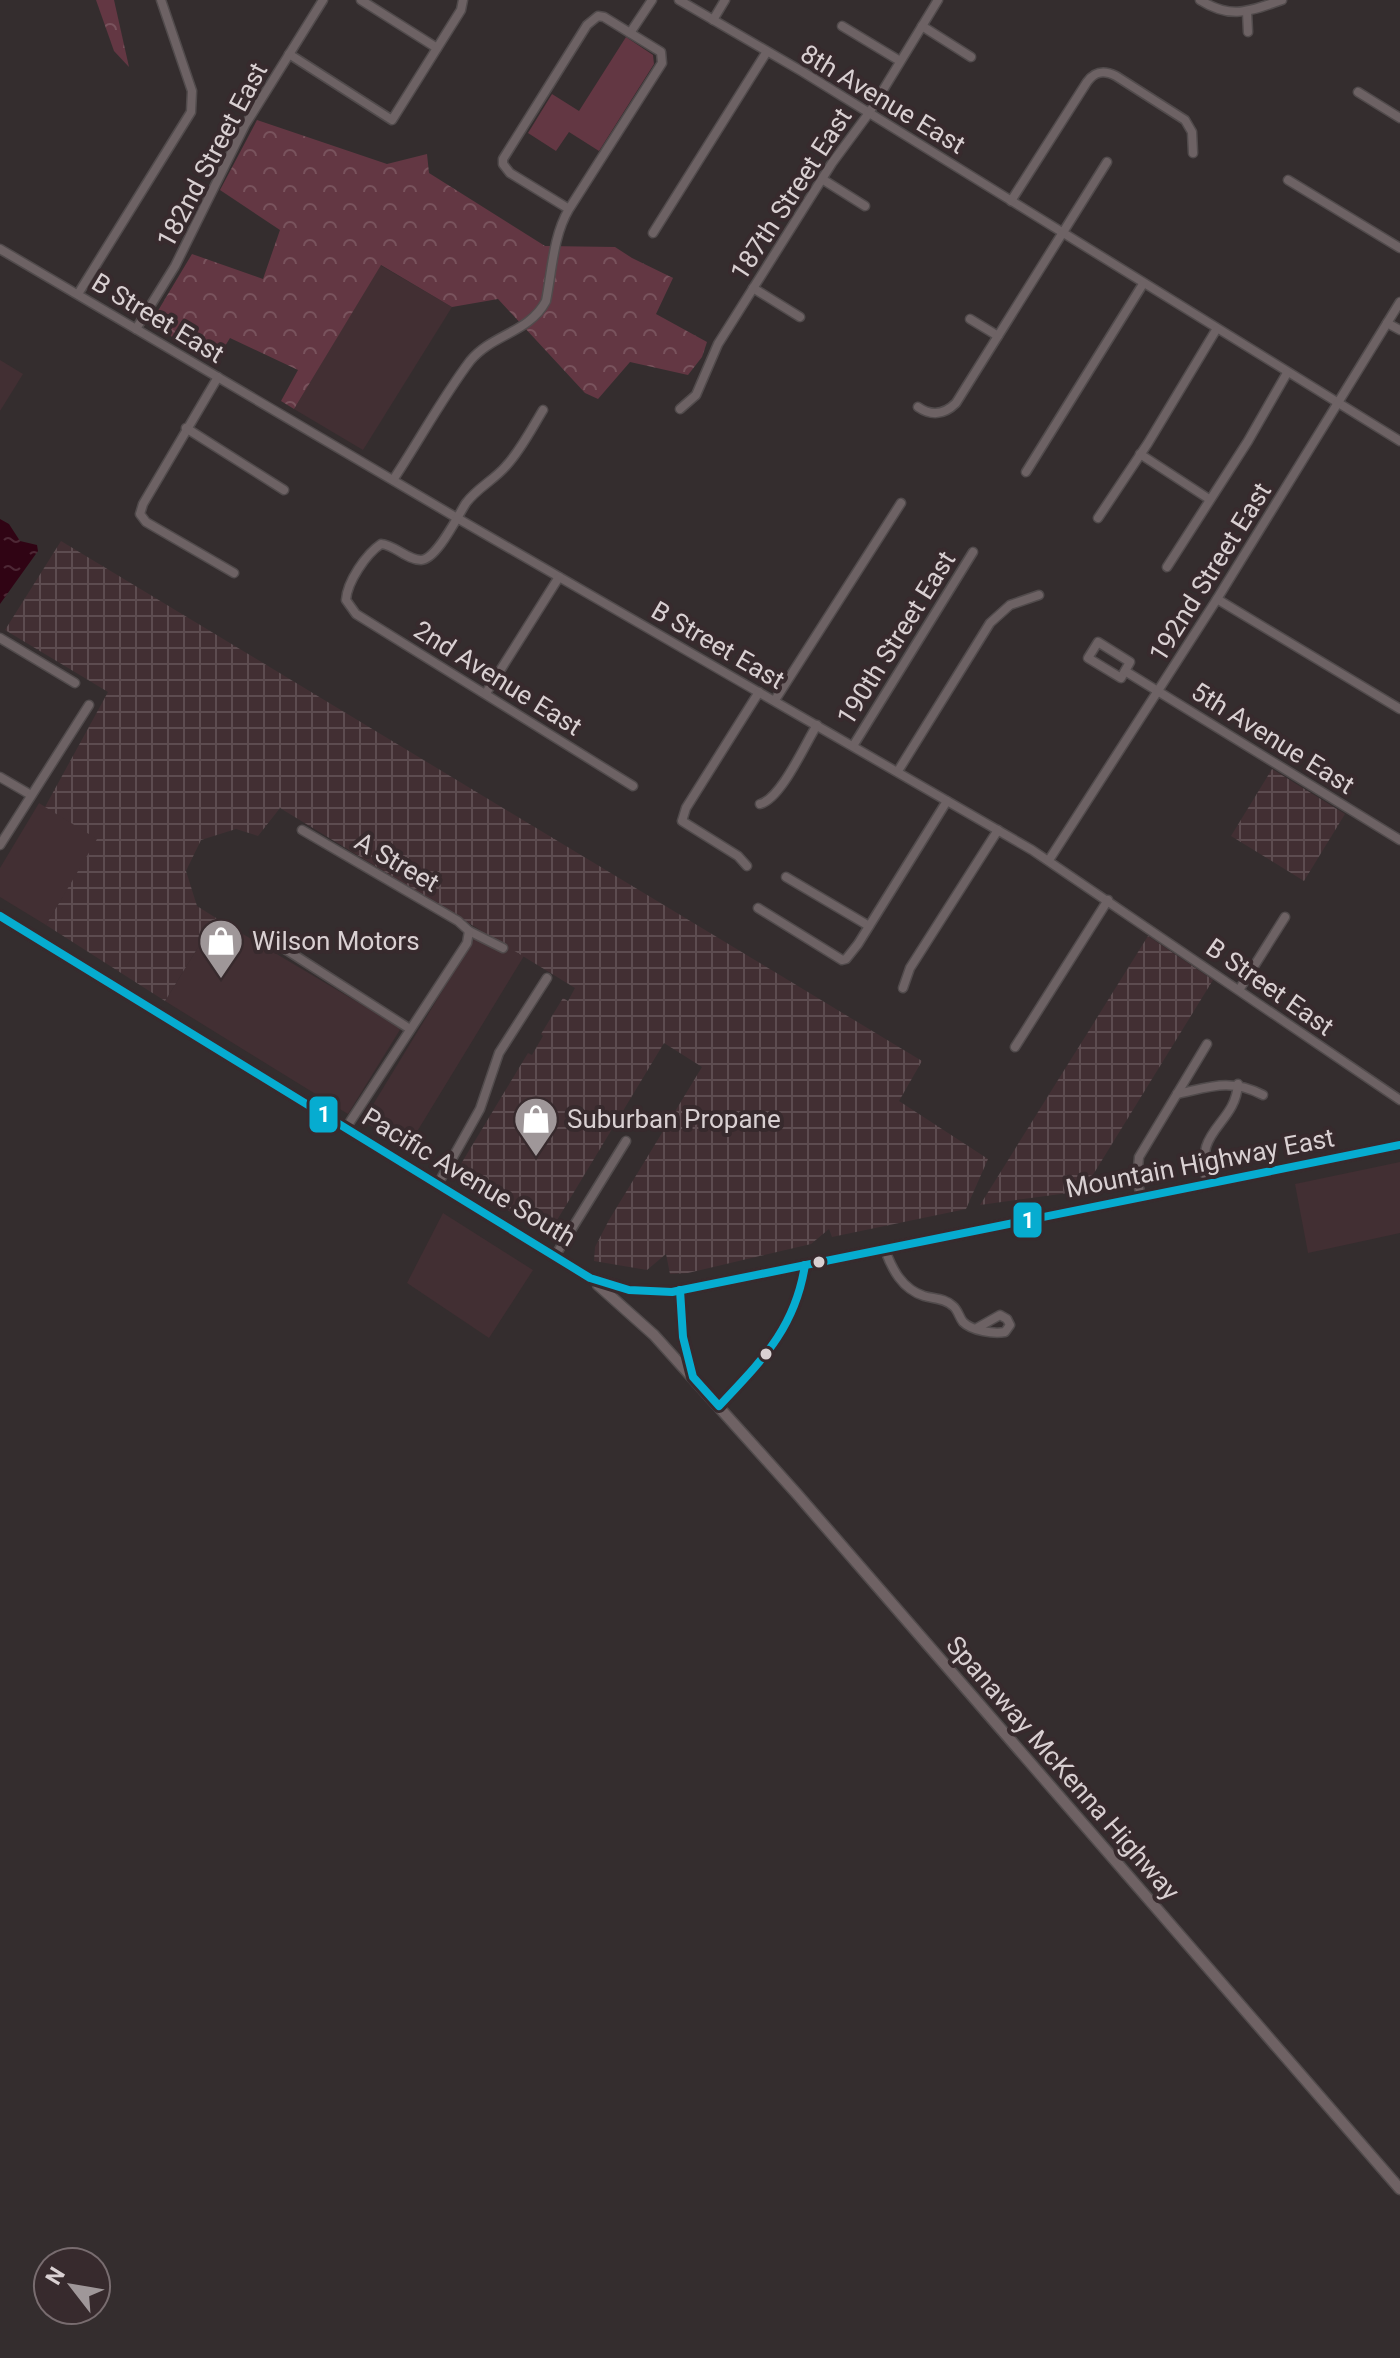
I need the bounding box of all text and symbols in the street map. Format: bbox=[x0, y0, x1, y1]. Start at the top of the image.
street label: 8th Avenue East bbox=[795, 38, 971, 160]
street label: 182nd Street East bbox=[151, 57, 273, 253]
street label: 187th Street East bbox=[724, 102, 858, 286]
street label: B Street East bbox=[87, 267, 229, 369]
street label: 192nd Street East bbox=[1143, 477, 1277, 667]
street label: 190th Street East bbox=[831, 546, 961, 730]
street label: B Street East bbox=[646, 595, 790, 695]
street label: 2nd Avenue East bbox=[408, 614, 588, 742]
street label: 5th Avenue East bbox=[1186, 676, 1360, 800]
street label: A Street bbox=[350, 826, 444, 898]
shop icon: Wilson Motors bbox=[197, 917, 245, 980]
place label: Wilson Motors bbox=[252, 926, 420, 956]
street label: B Street East bbox=[1201, 932, 1339, 1042]
line badge: 1 bbox=[308, 1095, 339, 1134]
shop icon: Suburban Propane bbox=[512, 1095, 560, 1158]
street label: Pacific Avenue South bbox=[357, 1101, 581, 1253]
text: 1 bbox=[318, 1102, 330, 1127]
place label: Suburban Propane bbox=[567, 1104, 781, 1134]
street label: Mountain Highway East bbox=[1063, 1122, 1337, 1204]
line badge: 1 bbox=[1012, 1201, 1043, 1239]
text: 1 bbox=[1022, 1208, 1034, 1233]
unlabelled marker bbox=[811, 1254, 827, 1270]
unlabelled marker bbox=[758, 1346, 774, 1362]
street label: Spanaway McKenna Highway bbox=[940, 1630, 1186, 1906]
north arrow bbox=[32, 2246, 112, 2326]
text: N bbox=[41, 2263, 70, 2289]

